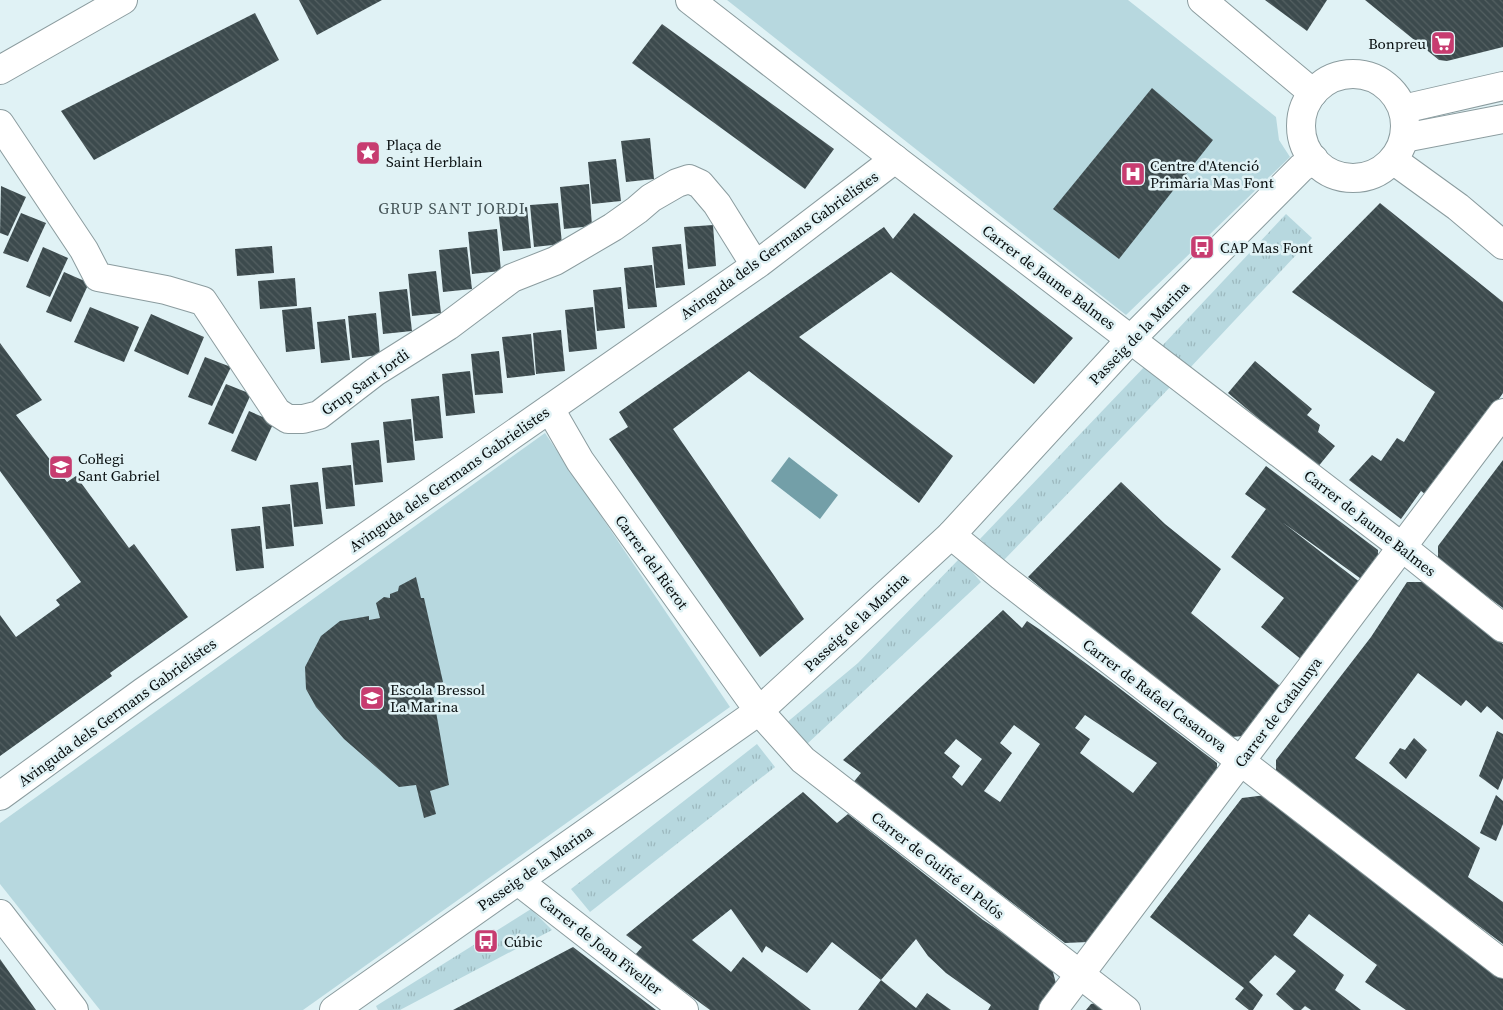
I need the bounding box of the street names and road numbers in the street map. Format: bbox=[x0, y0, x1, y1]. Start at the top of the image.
street label: Avinguda dels Germans Gabrielistes bbox=[676, 166, 882, 324]
street label: Carrer de Jaume Balmes bbox=[978, 220, 1120, 334]
street label: Passeig de la Marina bbox=[1084, 276, 1194, 389]
street label: Grup Sant Jordi bbox=[317, 344, 413, 420]
street label: Avinguda dels Germans Gabrielistes bbox=[345, 401, 553, 557]
street label: Carrer de Jaume Balmes bbox=[1300, 465, 1440, 581]
street label: Carrer del Rierot bbox=[611, 510, 693, 614]
street label: Passeig de la Marina bbox=[799, 568, 913, 676]
street label: Avinguda dels Germans Gabrielistes bbox=[14, 633, 220, 791]
street label: Carrer de Rafael Casanova bbox=[1078, 634, 1232, 757]
street label: Carrer de Catalunya bbox=[1230, 652, 1327, 771]
street label: Carrer de Guifré el Pelós bbox=[867, 806, 1009, 924]
street label: Passeig de la Marina bbox=[473, 820, 597, 916]
street label: Carrer de Joan Fiveller bbox=[535, 890, 667, 1000]

